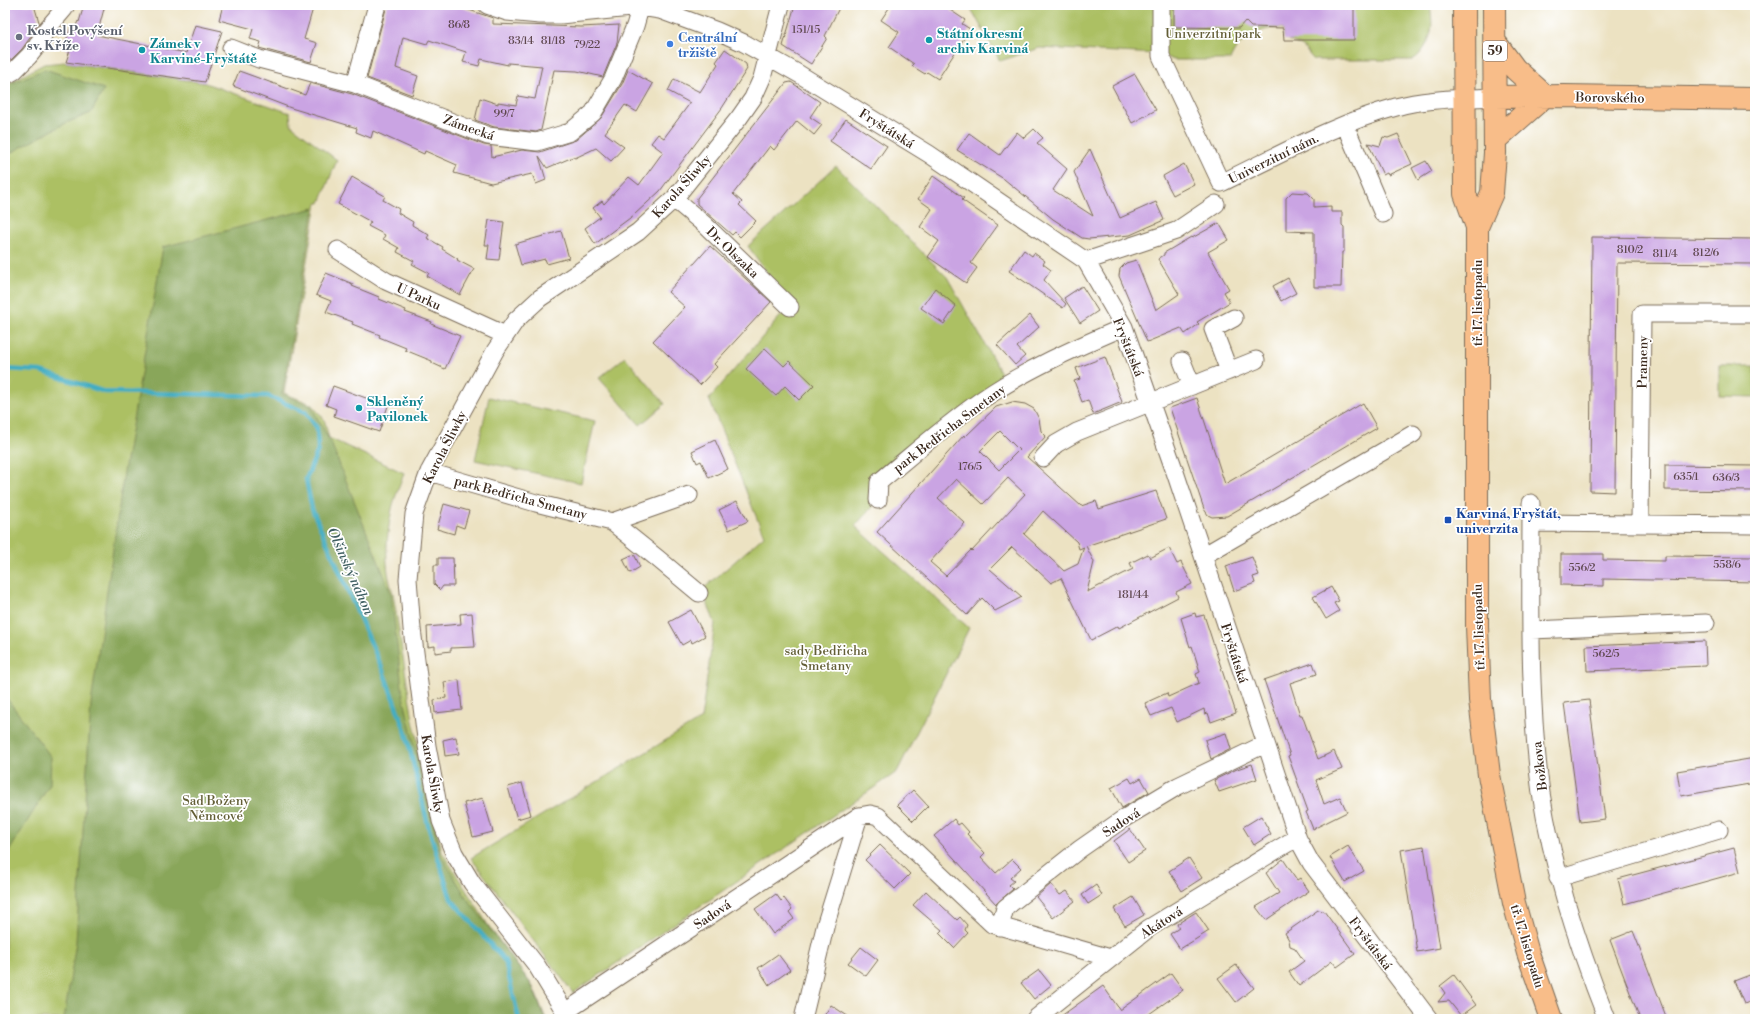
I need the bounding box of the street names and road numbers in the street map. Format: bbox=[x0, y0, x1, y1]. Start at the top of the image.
road number: 59 bbox=[1483, 41, 1507, 61]
street label: Borovského bbox=[1574, 89, 1645, 107]
street label: Fryštátská bbox=[856, 106, 917, 152]
street label: Zámecká bbox=[441, 112, 497, 144]
street label: Univerzitní nám. bbox=[1226, 130, 1321, 188]
street label: Karola Śliwky bbox=[648, 150, 715, 222]
street label: Dr. Olszaka bbox=[703, 224, 762, 282]
street label: tř. 17. listopadu bbox=[1470, 259, 1486, 346]
street label: U Parku bbox=[394, 280, 444, 314]
street label: Fryštátská bbox=[1109, 316, 1147, 380]
street label: Prameny bbox=[1635, 335, 1651, 389]
street label: park Bedřicha Smetany bbox=[890, 381, 1009, 476]
street label: Karola Śliwky bbox=[419, 407, 470, 487]
street label: park Bedřicha Smetany bbox=[453, 473, 589, 524]
street label: tř. 17. listopadu bbox=[1469, 583, 1489, 671]
street label: Fryštátská bbox=[1217, 621, 1251, 686]
street label: Karola Śliwky bbox=[417, 733, 448, 816]
street label: Božkova bbox=[1529, 740, 1551, 792]
street label: Sadová bbox=[1100, 805, 1144, 841]
street label: Sadová bbox=[691, 896, 735, 933]
street label: Akátová bbox=[1137, 903, 1186, 943]
street label: tř. 17. listopadu bbox=[1507, 903, 1548, 991]
street label: Fryštátská bbox=[1345, 914, 1396, 974]

